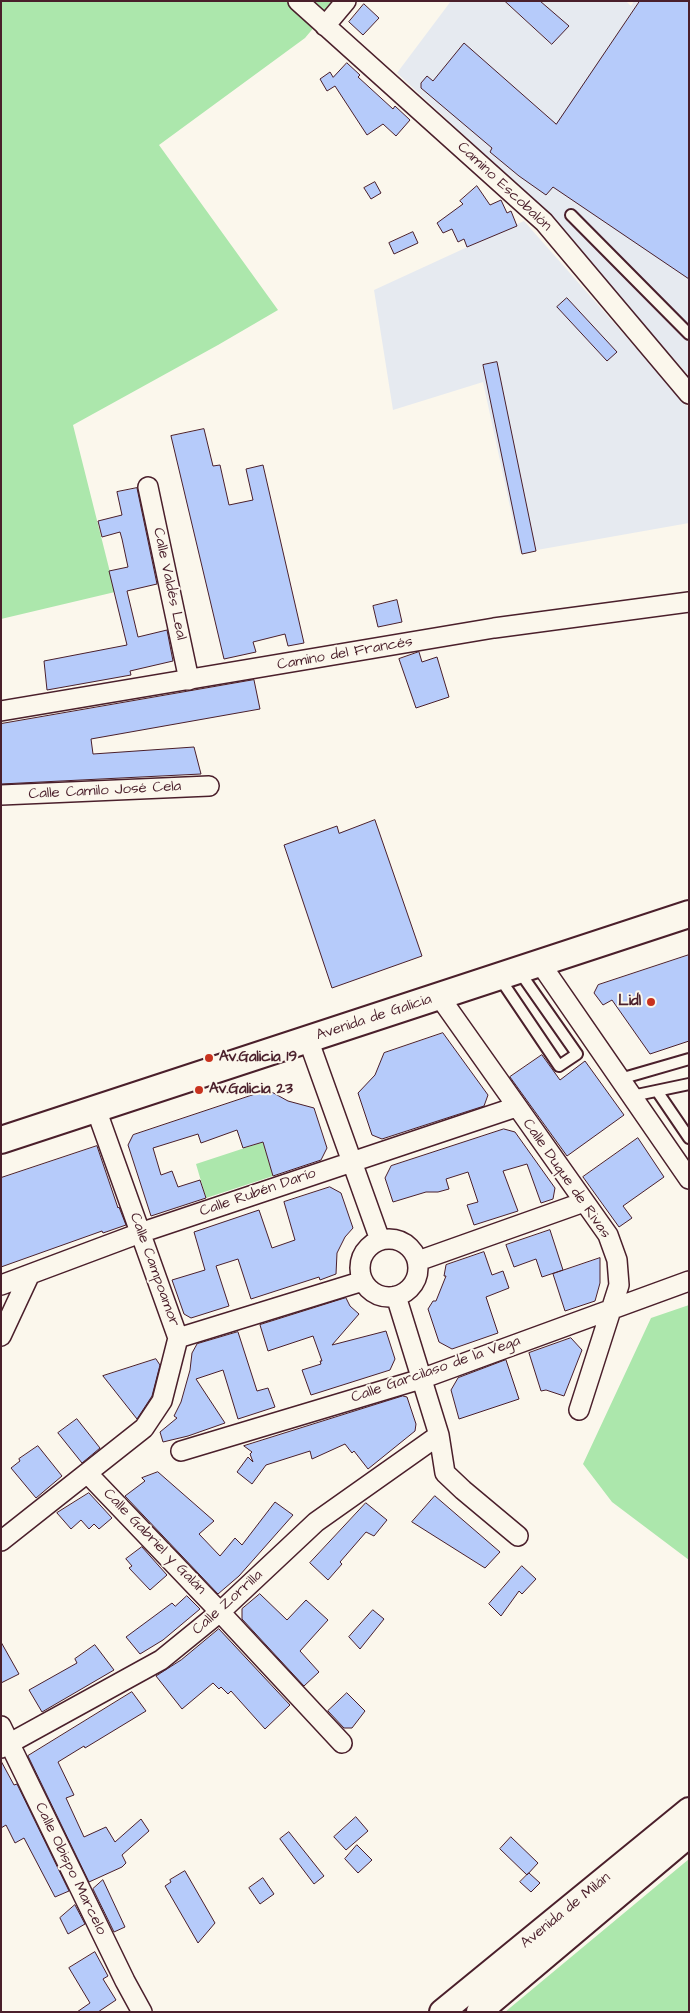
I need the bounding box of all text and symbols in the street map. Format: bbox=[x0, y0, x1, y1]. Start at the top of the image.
street label: Camino Escobalón bbox=[453, 139, 555, 235]
street label: Calle Valdés Leal bbox=[148, 526, 190, 642]
street label: Camino del Francés bbox=[276, 633, 414, 675]
street label: Calle Camilo José Cela bbox=[28, 778, 182, 804]
street label: Avenida de Galicia bbox=[314, 991, 434, 1045]
place label: Lidl bbox=[618, 993, 641, 1011]
marker: Lidl bbox=[645, 996, 657, 1008]
place label: Av.Galicia 19 bbox=[219, 1049, 297, 1067]
marker: Av.Galicia 19 bbox=[203, 1052, 215, 1064]
place label: Av.Galicia 23 bbox=[209, 1081, 293, 1099]
marker: Av.Galicia 23 bbox=[193, 1084, 205, 1096]
street label: Calle Duque de Rivas bbox=[518, 1116, 614, 1242]
street label: Calle Rubén Darío bbox=[197, 1165, 319, 1221]
street label: Calle Campoamor bbox=[125, 1211, 183, 1329]
street label: Calle Garcilaso de la Vega bbox=[349, 1333, 523, 1407]
street label: Calle Gabriel y Galán bbox=[99, 1485, 209, 1599]
street label: Calle Zorrilla bbox=[189, 1567, 267, 1639]
street label: Calle Obispo Marcelo bbox=[30, 1800, 110, 1938]
street label: Avenida de Milán bbox=[517, 1869, 615, 1953]

